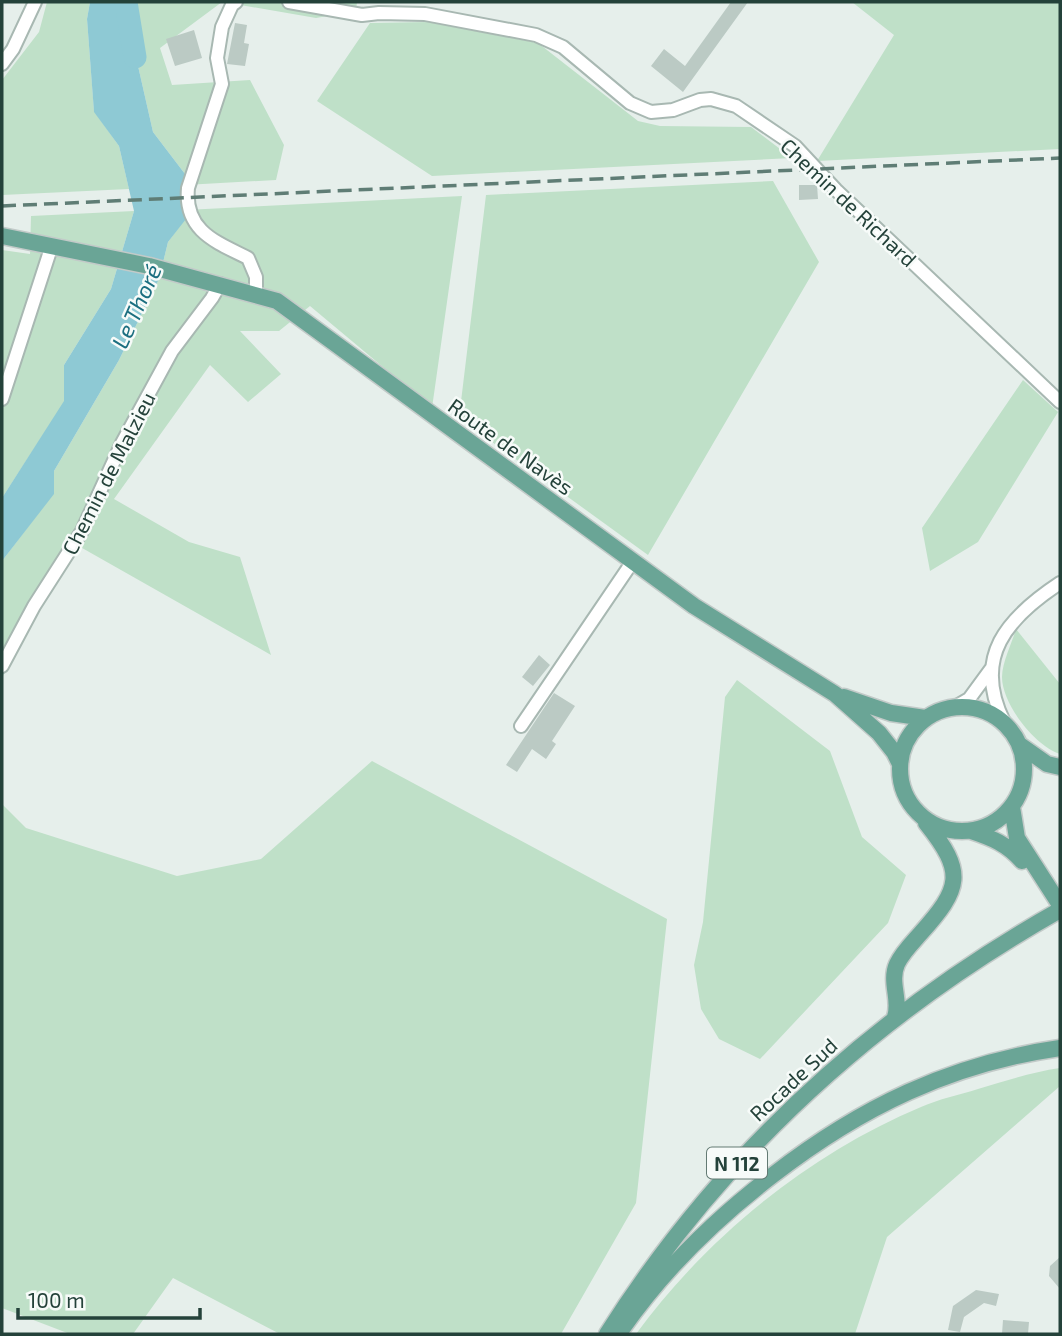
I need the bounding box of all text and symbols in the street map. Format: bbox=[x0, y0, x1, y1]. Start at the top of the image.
street label: Chemin de Richard bbox=[776, 133, 922, 271]
water label: Le Thoré bbox=[105, 260, 167, 352]
street label: Chemin de Malzieu bbox=[56, 387, 160, 559]
street label: Route de Navès bbox=[444, 392, 578, 500]
street label: Rocade Sud bbox=[744, 1032, 842, 1126]
road number: N 112 bbox=[707, 1148, 767, 1178]
scale bar bbox=[18, 1276, 200, 1320]
text: 100 m bbox=[28, 1287, 85, 1312]

